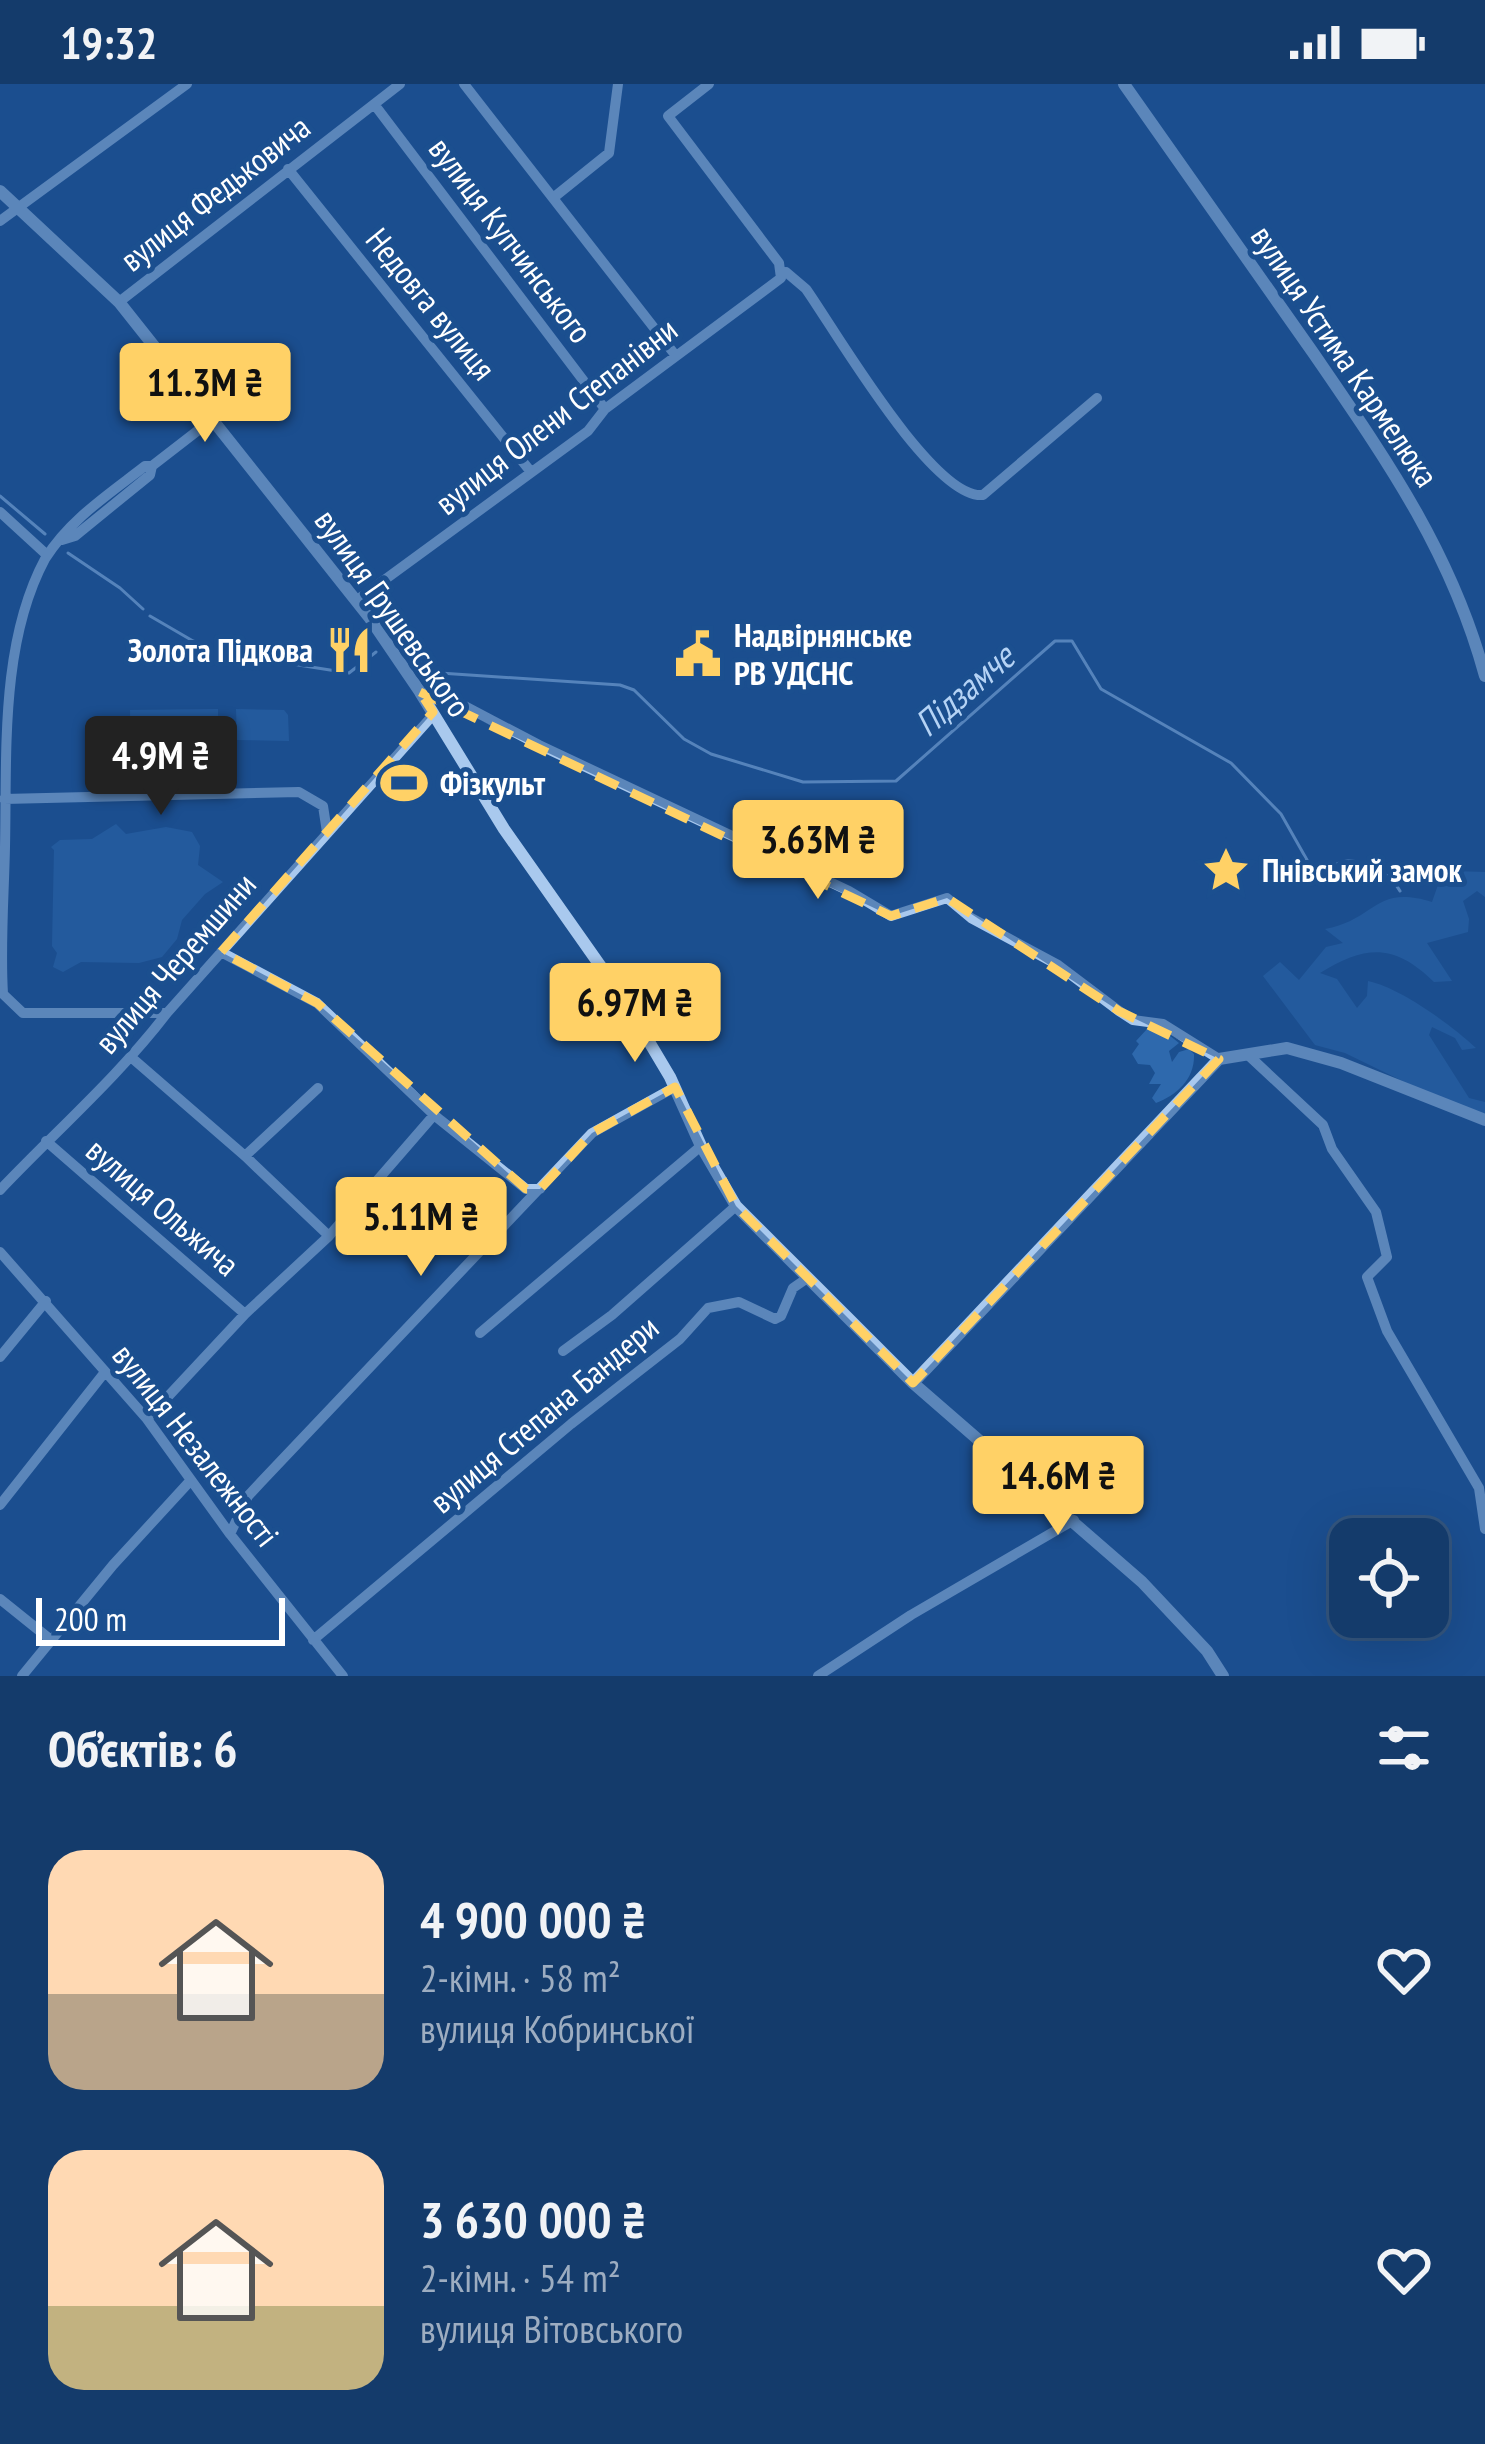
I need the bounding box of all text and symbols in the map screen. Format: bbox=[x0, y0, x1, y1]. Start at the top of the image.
text: 19:32 bbox=[60, 13, 157, 71]
street label: вулиця Федьковича bbox=[111, 105, 318, 280]
street label: вулиця Купчинського bbox=[420, 128, 603, 351]
street label: вулиця Устима Кармелюка bbox=[1242, 217, 1449, 495]
street label: Недовга вулиця bbox=[357, 219, 506, 388]
street label: вулиця Олени Степанівни bbox=[426, 308, 686, 524]
pin: 11.3M ₴ bbox=[94, 343, 316, 445]
text: 11.3M ₴ bbox=[147, 356, 263, 407]
street label: вулиця Грушевського bbox=[306, 500, 481, 725]
place label: Надвірнянське РВ УДСНС bbox=[734, 613, 912, 694]
restaurant icon: Золота Підкова bbox=[324, 625, 374, 675]
place label: Золота Підкова bbox=[128, 628, 313, 671]
public building icon: Надвірнянське РВ УДСНС bbox=[673, 629, 723, 679]
water label: Підзамче bbox=[904, 632, 1025, 746]
pin: 4.9M ₴ bbox=[63, 716, 259, 818]
text: 4.9M ₴ bbox=[112, 729, 210, 780]
sports icon: Фізкульт bbox=[379, 758, 429, 808]
place label: Фізкульт bbox=[440, 761, 546, 804]
pin: 3.63M ₴ bbox=[707, 800, 929, 902]
text: 3.63M ₴ bbox=[760, 813, 876, 864]
place icon: Пнівський замок bbox=[1201, 845, 1251, 895]
place label: Пнівський замок bbox=[1262, 848, 1463, 891]
street label: вулиця Черемшини bbox=[84, 864, 265, 1062]
pin: 6.97M ₴ bbox=[524, 963, 746, 1065]
text: 6.97M ₴ bbox=[577, 976, 693, 1027]
street label: вулиця Ольжича bbox=[78, 1128, 249, 1285]
pin: 5.11M ₴ bbox=[310, 1177, 532, 1279]
text: 5.11M ₴ bbox=[363, 1190, 479, 1241]
street label: вулиця Степана Бандери bbox=[420, 1305, 667, 1522]
street label: вулиця Незалежності bbox=[104, 1335, 289, 1555]
pin: 14.6M ₴ bbox=[947, 1436, 1169, 1538]
text: 14.6M ₴ bbox=[1000, 1449, 1116, 1500]
map controls bbox=[1329, 1518, 1449, 1638]
button: locate bbox=[1329, 1518, 1449, 1638]
scale bar bbox=[36, 1592, 285, 1645]
text: 200 m bbox=[54, 1597, 127, 1640]
text: Об’єктів: 6 bbox=[48, 1715, 238, 1781]
icon: filters bbox=[1371, 1715, 1437, 1781]
text: 4 900 000 ₴ bbox=[420, 1886, 646, 1952]
icon: home bbox=[144, 1898, 288, 2042]
icon: heart bbox=[1371, 1937, 1437, 2003]
text: 2-кімн. · 58 m² bbox=[420, 1952, 621, 2003]
text: вулиця Кобринської bbox=[420, 2003, 695, 2054]
text: 3 630 000 ₴ bbox=[420, 2186, 646, 2252]
icon: home bbox=[144, 2198, 288, 2342]
icon: heart bbox=[1371, 2237, 1437, 2303]
text: 2-кімн. · 54 m² bbox=[420, 2252, 621, 2303]
text: вулиця Вітовського bbox=[420, 2303, 683, 2354]

